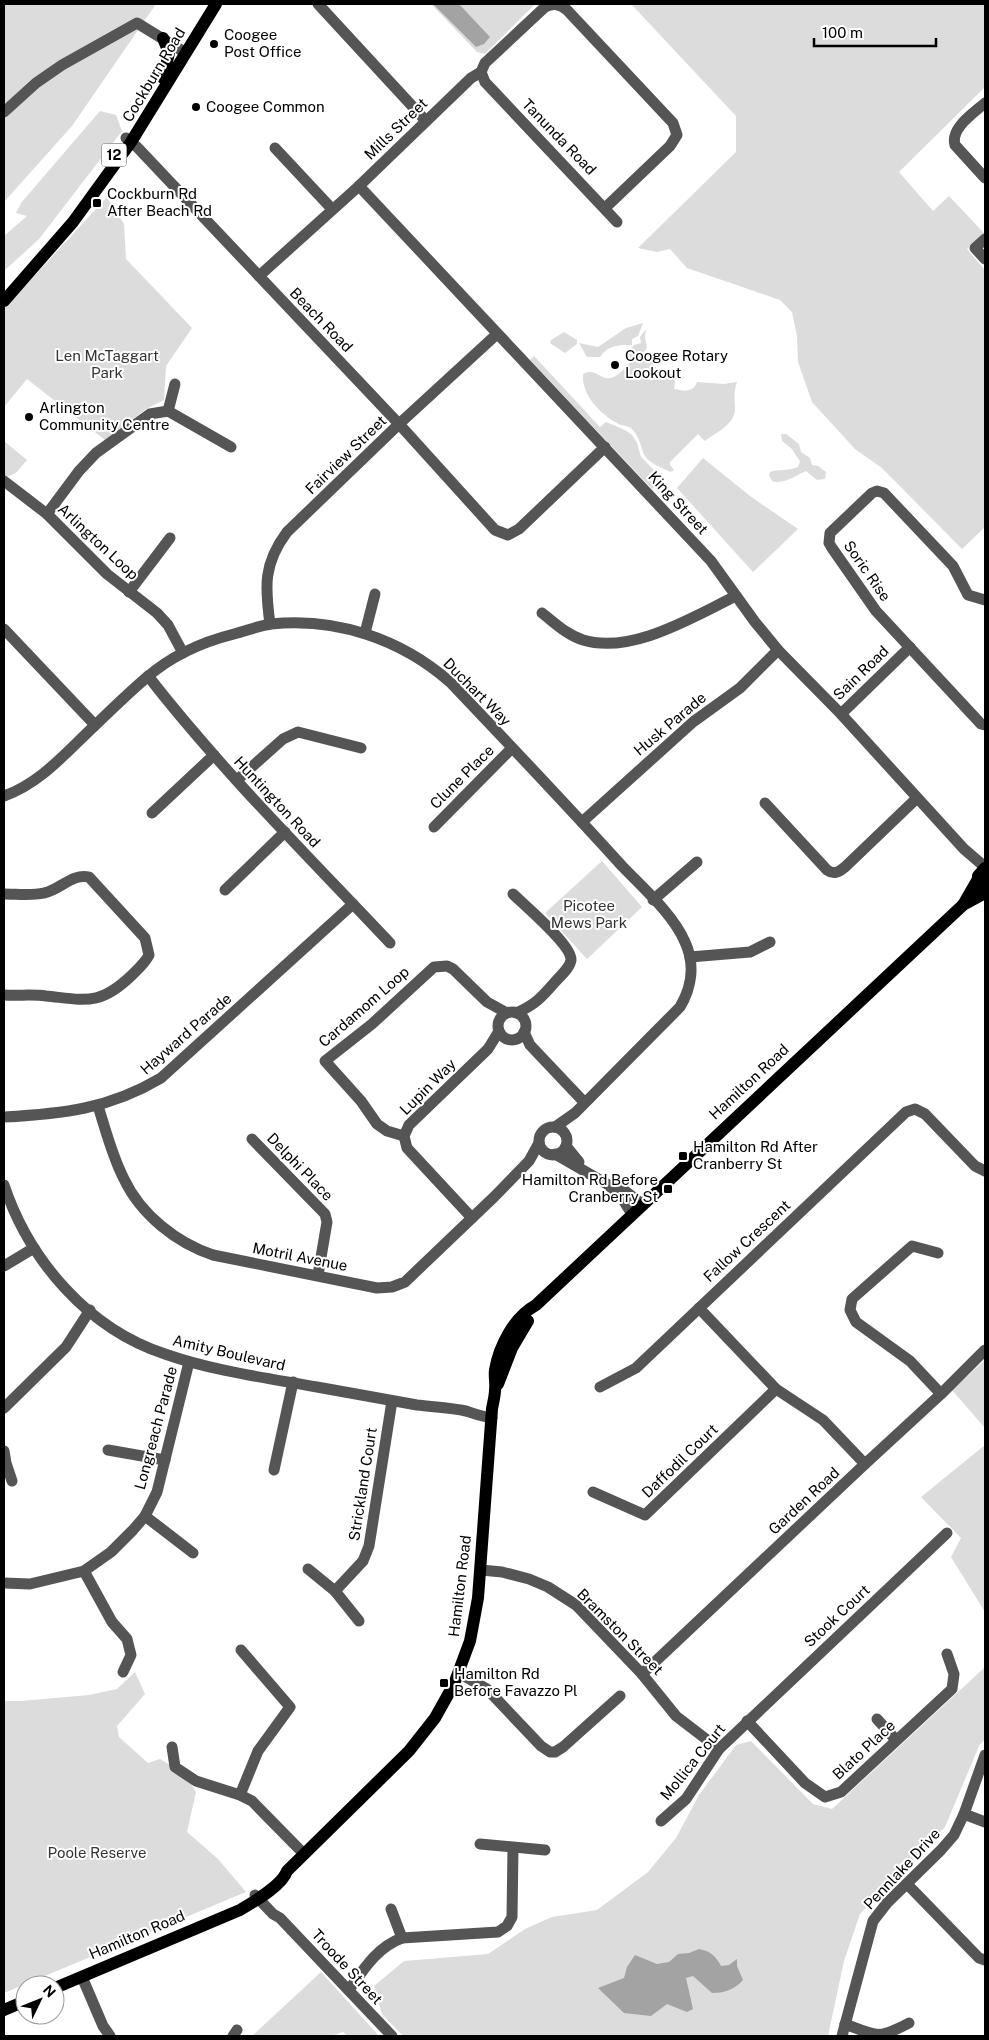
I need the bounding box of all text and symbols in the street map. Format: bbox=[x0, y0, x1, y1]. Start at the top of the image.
scale bar bbox=[814, 15, 936, 47]
text: 100 m bbox=[822, 24, 863, 41]
street label: Cockburn Road bbox=[119, 25, 188, 125]
place label: Coogee Post Office bbox=[224, 26, 302, 60]
marker: Coogee Post Office bbox=[208, 38, 220, 50]
street label: Mills Street bbox=[361, 94, 431, 163]
street label: Tanunda Road bbox=[519, 95, 600, 178]
place label: Coogee Common bbox=[206, 98, 325, 115]
marker: Coogee Common bbox=[190, 101, 202, 113]
road number: 12 bbox=[102, 144, 126, 166]
place label: Cockburn Rd After Beach Rd bbox=[107, 185, 212, 219]
marker: Cockburn Rd After Beach Rd bbox=[91, 197, 103, 209]
street label: Beach Road bbox=[287, 284, 356, 355]
park label: Len McTaggart Park bbox=[55, 347, 159, 381]
place label: Coogee Rotary Lookout bbox=[625, 347, 728, 381]
marker: Coogee Rotary Lookout bbox=[609, 359, 621, 371]
place label: Arlington Community Centre bbox=[39, 399, 170, 433]
marker: Arlington Community Centre bbox=[23, 411, 35, 423]
street label: Fairview Street bbox=[302, 412, 390, 497]
street label: King Street bbox=[645, 468, 712, 538]
street label: Arlington Loop bbox=[55, 500, 142, 583]
street label: Soric Rise bbox=[840, 537, 894, 604]
street label: Sain Road bbox=[830, 642, 892, 703]
street label: Duchart Way bbox=[440, 654, 515, 729]
street label: Husk Parade bbox=[630, 689, 709, 759]
street label: Clune Place bbox=[426, 741, 497, 812]
street label: Huntington Road bbox=[231, 753, 324, 851]
park label: Picotee Mews Park bbox=[551, 897, 627, 931]
street label: Cardamom Loop bbox=[315, 963, 412, 1050]
street label: Hayward Parade bbox=[137, 990, 235, 1078]
street label: Hamilton Road bbox=[705, 1040, 792, 1123]
street label: Lupin Way bbox=[396, 1055, 459, 1118]
street label: Delphi Place bbox=[264, 1129, 337, 1204]
place label: Hamilton Rd After Cranberry St bbox=[693, 1138, 818, 1172]
marker: Hamilton Rd After Cranberry St bbox=[677, 1150, 689, 1162]
place label: Hamilton Rd Before Cranberry St bbox=[522, 1171, 658, 1205]
marker: Hamilton Rd Before Cranberry St bbox=[662, 1183, 674, 1195]
street label: Fallow Crescent bbox=[700, 1196, 794, 1285]
street label: Motril Avenue bbox=[251, 1239, 349, 1274]
street label: Amity Boulevard bbox=[171, 1331, 287, 1374]
street label: Longreach Parade bbox=[131, 1364, 180, 1491]
street label: Daffodil Court bbox=[638, 1420, 721, 1501]
street label: Strickland Court bbox=[345, 1426, 380, 1542]
street label: Garden Road bbox=[765, 1464, 842, 1538]
street label: Hamilton Road bbox=[445, 1534, 474, 1638]
street label: Stook Court bbox=[800, 1581, 873, 1650]
street label: Bramston Street bbox=[574, 1585, 667, 1678]
place label: Hamilton Rd Before Favazzo Pl bbox=[454, 1665, 578, 1699]
marker: Hamilton Rd Before Favazzo Pl bbox=[438, 1677, 450, 1689]
street label: Blato Place bbox=[829, 1716, 898, 1783]
street label: Mollica Court bbox=[657, 1720, 729, 1803]
street label: Pennlake Drive bbox=[860, 1825, 943, 1912]
park label: Poole Reserve bbox=[47, 1844, 147, 1861]
street label: Hamilton Road bbox=[86, 1907, 187, 1962]
street label: Troode Street bbox=[308, 1926, 386, 2008]
north arrow bbox=[15, 1975, 65, 2025]
text: N bbox=[40, 1982, 59, 2001]

